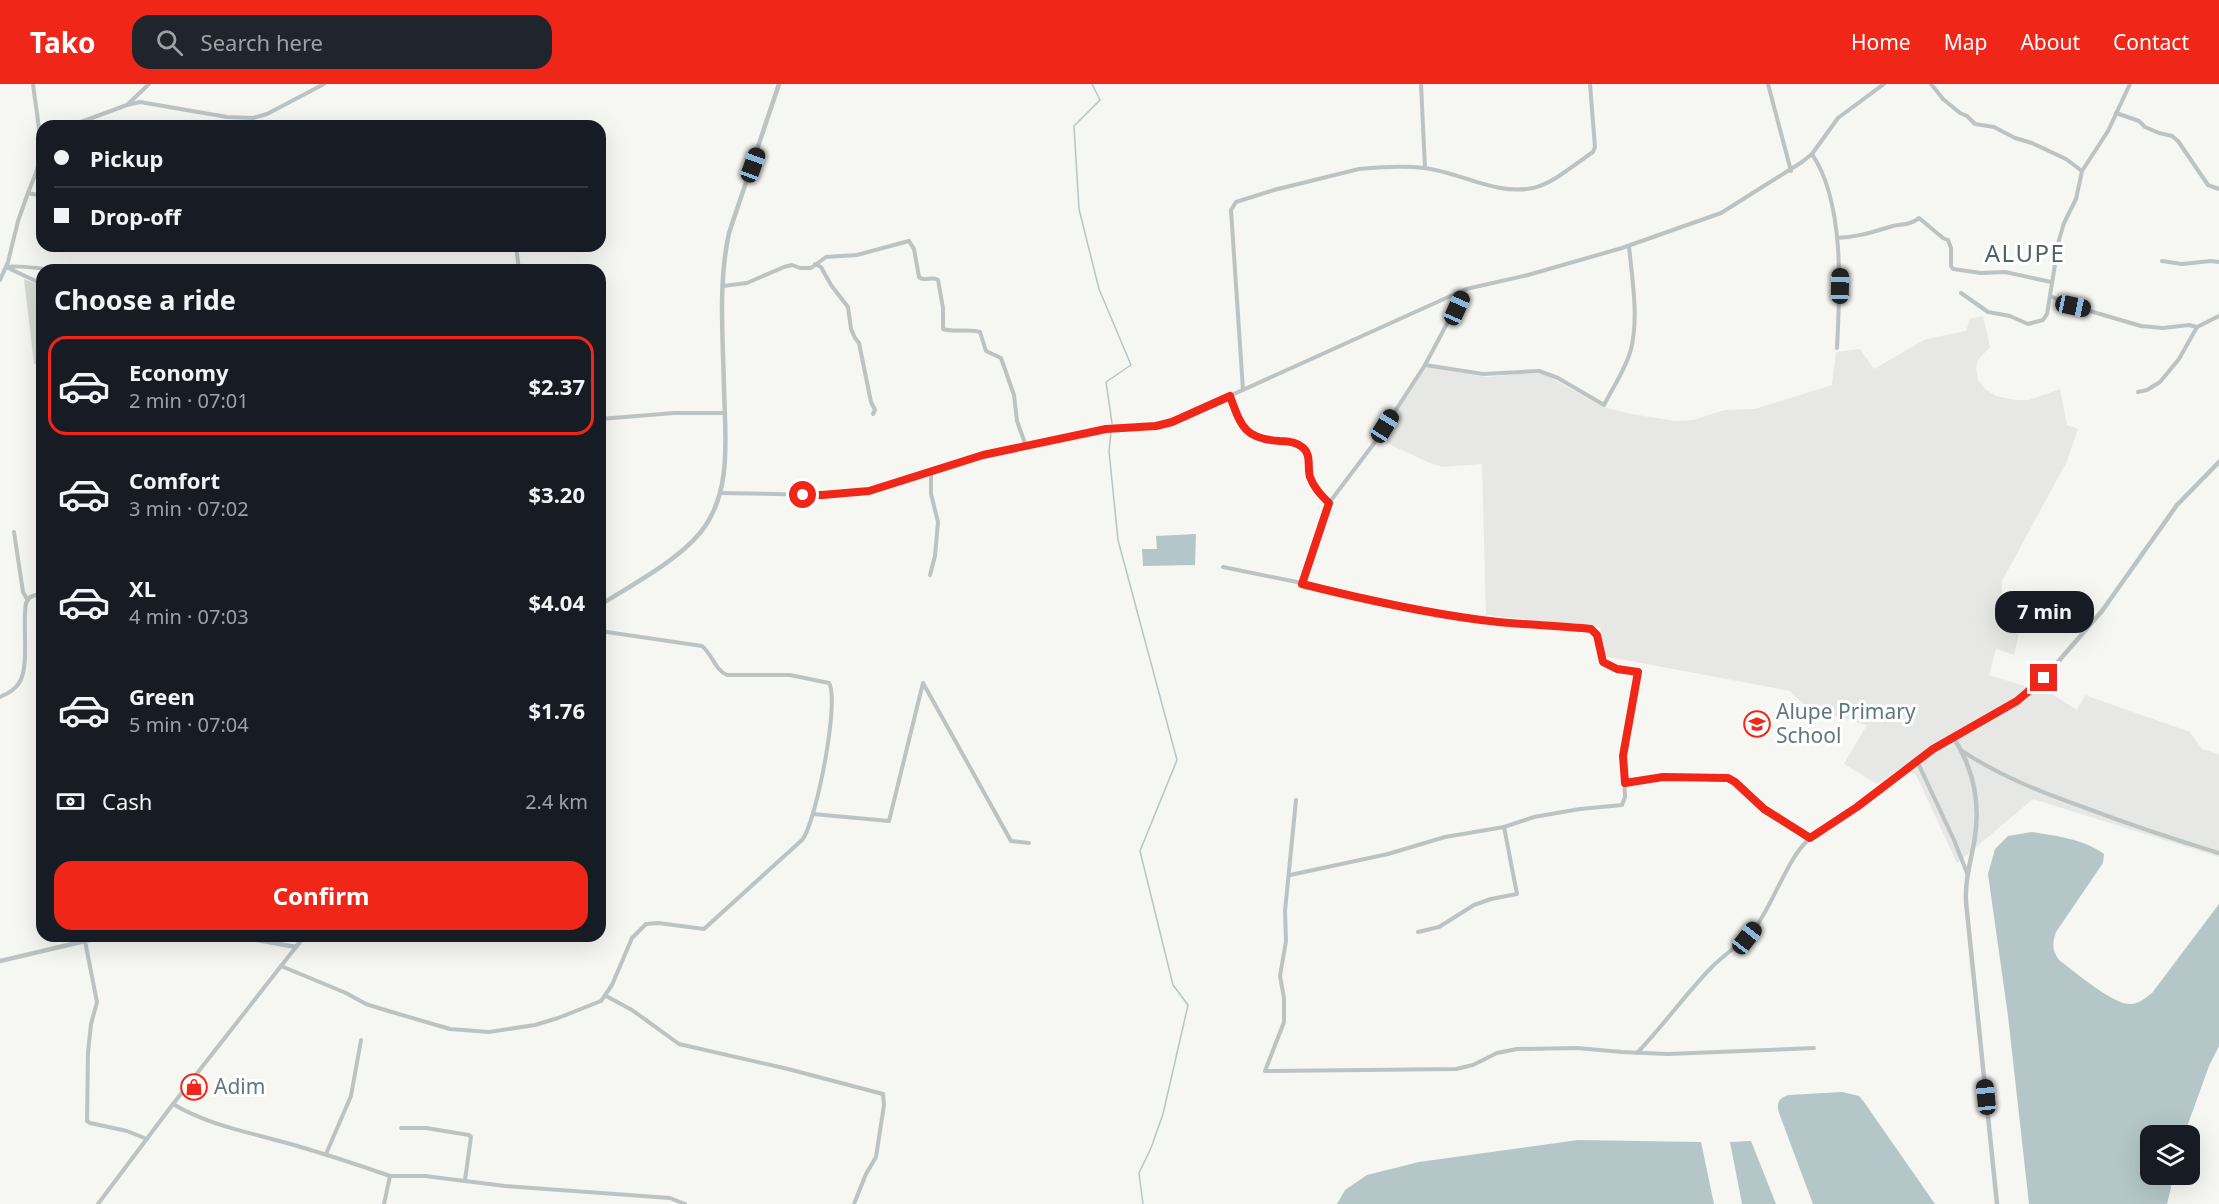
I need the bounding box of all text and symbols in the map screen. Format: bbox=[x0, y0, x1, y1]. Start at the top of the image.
search box bbox=[132, 15, 552, 69]
text: Tako bbox=[30, 23, 96, 61]
icon: search bbox=[153, 26, 186, 59]
text: Search here bbox=[201, 27, 323, 57]
text: Home bbox=[1851, 28, 1911, 56]
text: Map bbox=[1944, 28, 1987, 56]
text: About bbox=[2020, 28, 2080, 56]
text: Contact bbox=[2113, 28, 2189, 56]
text: Pickup bbox=[90, 143, 163, 173]
car bbox=[738, 145, 768, 185]
text: Drop-off bbox=[90, 201, 181, 231]
district label: ALUPE bbox=[1985, 236, 2065, 269]
car bbox=[1831, 268, 1849, 304]
text: Choose a ride bbox=[54, 281, 236, 318]
car bbox=[1441, 288, 1473, 328]
car bbox=[2054, 293, 2092, 319]
text: Economy bbox=[129, 357, 228, 387]
icon: car bbox=[57, 359, 111, 413]
text: $2.37 bbox=[528, 371, 585, 401]
text: 2 min · 07:01 bbox=[129, 387, 249, 414]
car bbox=[1368, 406, 1402, 446]
text: Comfort bbox=[129, 465, 220, 495]
icon: car bbox=[57, 467, 111, 521]
text: $3.20 bbox=[528, 479, 585, 509]
route start bbox=[789, 481, 816, 508]
text: 3 min · 07:02 bbox=[129, 495, 249, 522]
text: XL bbox=[129, 573, 156, 603]
icon: car bbox=[57, 575, 111, 629]
text: $4.04 bbox=[528, 587, 585, 617]
callout: 7 min bbox=[1994, 591, 2094, 633]
text: 7 min bbox=[2017, 598, 2072, 625]
text: 4 min · 07:03 bbox=[129, 603, 249, 630]
route end bbox=[2030, 664, 2057, 691]
text: Green bbox=[129, 681, 195, 711]
icon: car bbox=[57, 683, 111, 737]
text: $1.76 bbox=[528, 695, 585, 725]
place label: Alupe Primary School bbox=[1776, 697, 1916, 749]
school or university icon: Alupe Primary School bbox=[1742, 709, 1772, 739]
text: 5 min · 07:04 bbox=[129, 711, 249, 738]
icon: cash bbox=[54, 785, 87, 818]
text: Cash bbox=[102, 786, 152, 816]
text: 2.4 km bbox=[525, 788, 588, 815]
button: Confirm bbox=[54, 861, 588, 930]
car bbox=[1729, 918, 1765, 958]
shop icon: Adim bbox=[179, 1072, 209, 1102]
place label: Adim bbox=[214, 1072, 265, 1100]
car bbox=[1975, 1078, 1997, 1116]
map controls bbox=[2140, 1125, 2200, 1185]
button: layers bbox=[2140, 1125, 2200, 1185]

